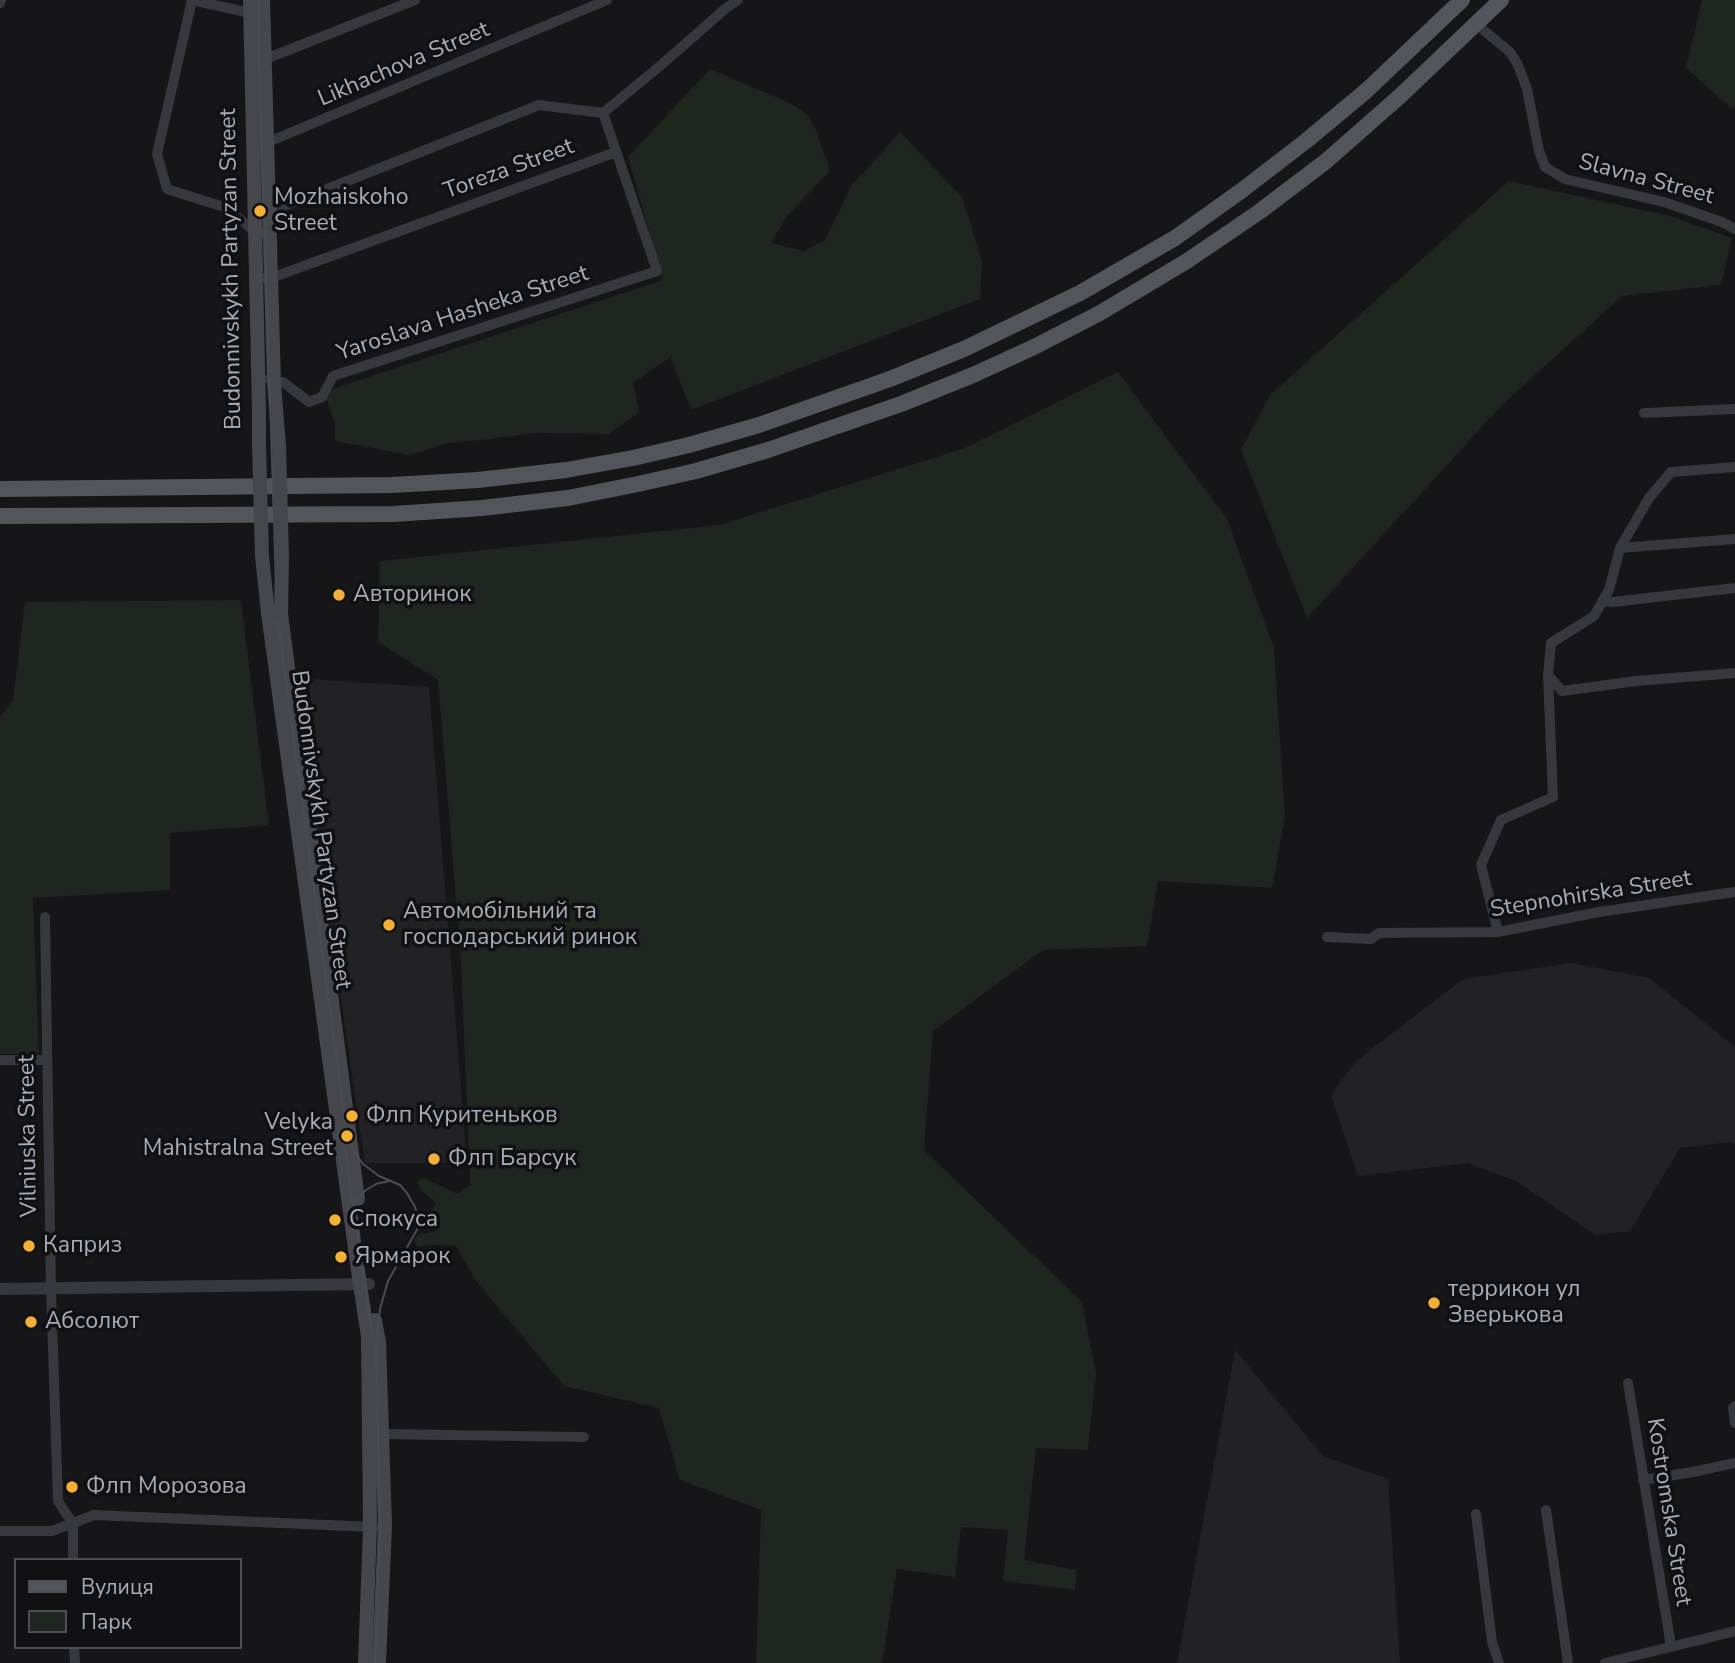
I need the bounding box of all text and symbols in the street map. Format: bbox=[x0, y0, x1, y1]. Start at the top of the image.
street label: Likhachova Street bbox=[314, 16, 494, 114]
street label: Budonnivskykh Partyzan Street bbox=[215, 108, 249, 430]
street label: Toreza Street bbox=[440, 134, 578, 206]
street label: Slavna Street bbox=[1575, 149, 1717, 211]
place label: Mozhaiskoho Street bbox=[274, 184, 408, 238]
marker: Mozhaiskoho Street bbox=[252, 203, 268, 219]
street label: Yaroslava Hasheka Street bbox=[334, 260, 592, 368]
place label: Авторинок bbox=[353, 581, 471, 609]
marker: Авторинок bbox=[331, 587, 347, 603]
street label: Budonnivskykh Partyzan Street bbox=[284, 669, 356, 991]
street label: Stepnohirska Street bbox=[1488, 865, 1694, 925]
place label: Автомобільний та господарський ринок bbox=[403, 898, 637, 952]
marker: Автомобільний та господарський ринок bbox=[381, 917, 397, 933]
street label: Vilniuska Street bbox=[14, 1054, 44, 1218]
place label: Флп Куритеньков bbox=[366, 1102, 557, 1130]
marker: Флп Куритеньков bbox=[344, 1108, 360, 1124]
place label: Velyka Mahistralna Street bbox=[143, 1109, 333, 1163]
marker: Velyka Mahistralna Street bbox=[339, 1128, 355, 1144]
place label: Флп Барсук bbox=[448, 1145, 576, 1173]
marker: Флп Барсук bbox=[426, 1151, 442, 1167]
place label: Спокуса bbox=[349, 1206, 438, 1234]
marker: Спокуса bbox=[327, 1212, 343, 1228]
place label: Каприз bbox=[43, 1232, 122, 1260]
marker: Каприз bbox=[21, 1238, 37, 1254]
place label: Ярмарок bbox=[355, 1243, 450, 1271]
marker: Ярмарок bbox=[333, 1249, 349, 1265]
place label: террикон ул Зверькова bbox=[1448, 1276, 1580, 1330]
marker: террикон ул Зверькова bbox=[1426, 1295, 1442, 1311]
place label: Абсолют bbox=[45, 1308, 139, 1336]
marker: Абсолют bbox=[23, 1314, 39, 1330]
street label: Kostromska Street bbox=[1640, 1416, 1696, 1608]
place label: Флп Морозова bbox=[86, 1473, 247, 1501]
marker: Флп Морозова bbox=[64, 1479, 80, 1495]
legend bbox=[14, 1558, 242, 1649]
text: Вулиця bbox=[81, 1573, 154, 1601]
text: Парк bbox=[81, 1608, 132, 1636]

